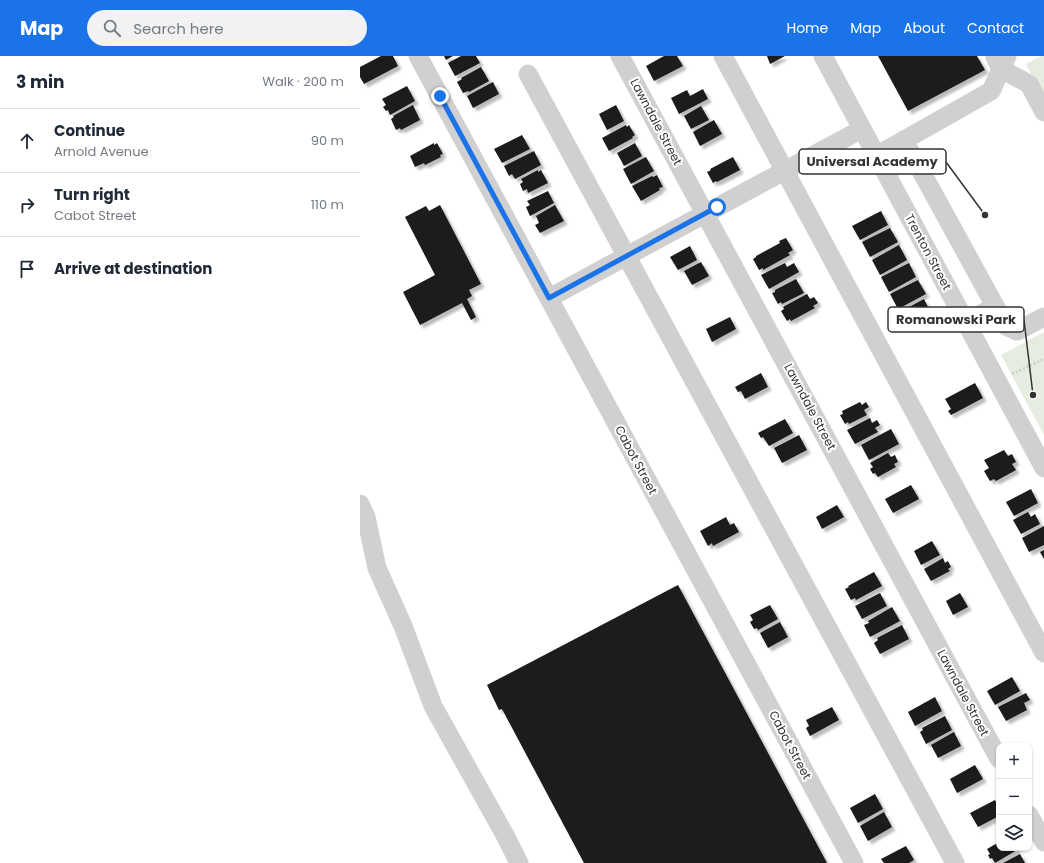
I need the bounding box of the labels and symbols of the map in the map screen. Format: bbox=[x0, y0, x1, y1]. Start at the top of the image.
street label: Lawndale Street bbox=[626, 75, 686, 168]
route end bbox=[431, 87, 449, 105]
callout: Universal Academy bbox=[799, 149, 946, 174]
text: Universal Academy bbox=[806, 152, 938, 171]
route start bbox=[708, 198, 726, 216]
street label: Trenton Street bbox=[901, 211, 956, 293]
callout: Romanowski Park bbox=[888, 307, 1024, 332]
text: Romanowski Park bbox=[896, 310, 1016, 329]
street label: Lawndale Street bbox=[780, 360, 840, 453]
street label: Cabot Street bbox=[611, 422, 662, 497]
street label: Lawndale Street bbox=[933, 646, 993, 739]
street label: Cabot Street bbox=[765, 707, 816, 782]

